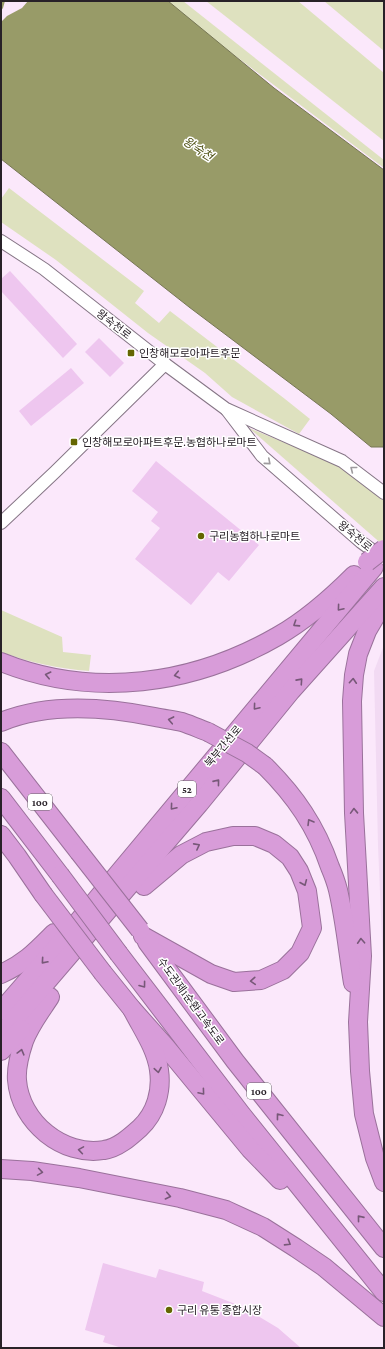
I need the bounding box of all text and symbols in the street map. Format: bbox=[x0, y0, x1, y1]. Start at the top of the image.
water label: 왕숙천 bbox=[180, 134, 217, 165]
street label: 왕숙천로 bbox=[94, 307, 134, 341]
place label: 인창해모로아파트후문 bbox=[139, 347, 240, 359]
marker: 인창해모로아파트후문 bbox=[126, 348, 136, 358]
place label: 인창해모로아파트후문.농협하나로마트 bbox=[82, 436, 257, 448]
marker: 인창해모로아파트후문.농협하나로마트 bbox=[69, 437, 79, 447]
one-way arrow bbox=[264, 457, 271, 464]
one-way arrow bbox=[351, 467, 358, 474]
street label: 왕숙천로 bbox=[336, 518, 374, 554]
place label: 구리농협하나로마트 bbox=[209, 530, 300, 542]
marker: 구리농협하나로마트 bbox=[196, 531, 206, 541]
one-way arrow bbox=[337, 603, 344, 610]
one-way arrow bbox=[293, 619, 300, 626]
one-way arrow bbox=[174, 671, 180, 679]
one-way arrow bbox=[45, 672, 51, 680]
one-way arrow bbox=[295, 678, 302, 686]
one-way arrow bbox=[349, 678, 358, 684]
one-way arrow bbox=[253, 703, 260, 710]
one-way arrow bbox=[168, 716, 174, 725]
street label: 북부간선로 bbox=[202, 723, 244, 769]
one-way arrow bbox=[213, 779, 220, 786]
road number: 52 bbox=[178, 781, 196, 797]
road number: 100 bbox=[28, 794, 52, 810]
one-way arrow bbox=[170, 803, 177, 810]
one-way arrow bbox=[350, 808, 358, 814]
one-way arrow bbox=[308, 819, 315, 826]
one-way arrow bbox=[193, 844, 200, 851]
one-way arrow bbox=[299, 878, 307, 886]
one-way arrow bbox=[357, 938, 365, 944]
street label: 수도권제1순환고속도로 bbox=[155, 955, 227, 1047]
one-way arrow bbox=[42, 956, 49, 963]
one-way arrow bbox=[250, 976, 257, 985]
one-way arrow bbox=[138, 981, 145, 988]
one-way arrow bbox=[16, 1048, 25, 1055]
one-way arrow bbox=[154, 1067, 162, 1073]
road number: 100 bbox=[247, 1083, 271, 1099]
one-way arrow bbox=[198, 1088, 205, 1095]
one-way arrow bbox=[276, 1113, 283, 1120]
one-way arrow bbox=[78, 1146, 84, 1155]
one-way arrow bbox=[37, 1167, 43, 1176]
one-way arrow bbox=[164, 1191, 171, 1199]
one-way arrow bbox=[357, 1215, 364, 1222]
one-way arrow bbox=[284, 1238, 291, 1245]
place label: 구리 유통 종합시장 bbox=[177, 1304, 262, 1316]
marker: 구리 유통 종합시장 bbox=[164, 1305, 174, 1315]

